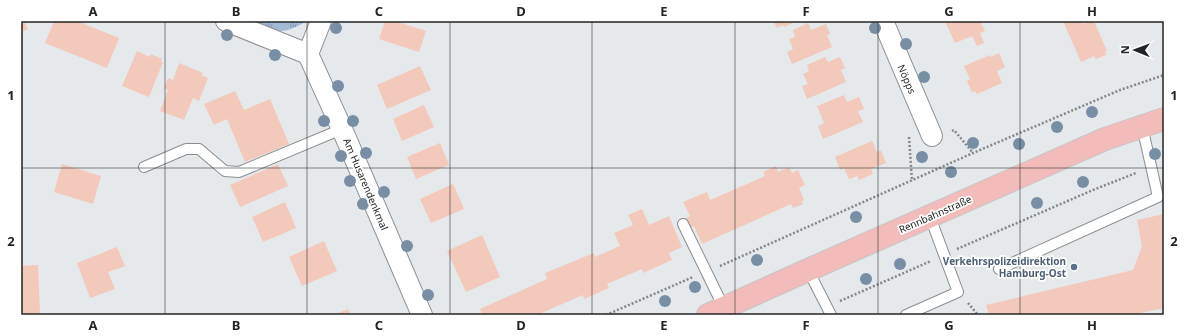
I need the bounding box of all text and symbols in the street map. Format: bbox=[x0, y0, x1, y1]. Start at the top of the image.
text: A bbox=[89, 2, 98, 20]
text: B bbox=[232, 2, 240, 20]
text: C bbox=[375, 2, 383, 20]
text: D bbox=[516, 2, 526, 20]
text: E bbox=[660, 2, 668, 20]
text: F bbox=[802, 2, 810, 20]
text: G bbox=[944, 2, 954, 20]
text: H bbox=[1087, 2, 1097, 20]
north arrow bbox=[1115, 30, 1155, 70]
text: N bbox=[1117, 45, 1132, 54]
street label: Nöpps bbox=[895, 62, 920, 96]
text: 1 bbox=[7, 86, 15, 104]
text: 1 bbox=[1170, 86, 1178, 104]
street label: Am Husarendenkmal bbox=[340, 136, 392, 232]
street label: Rennbahnstraße bbox=[896, 192, 974, 236]
text: 2 bbox=[7, 232, 15, 250]
text: 2 bbox=[1170, 232, 1178, 250]
place label: Verkehrspolizeidirektion Hamburg-Ost bbox=[943, 254, 1067, 280]
marker: Verkehrspolizeidirektion Hamburg-Ost bbox=[1069, 262, 1079, 272]
text: A bbox=[89, 316, 98, 334]
text: B bbox=[232, 316, 240, 334]
text: C bbox=[375, 316, 383, 334]
text: D bbox=[516, 316, 526, 334]
text: E bbox=[660, 316, 668, 334]
text: F bbox=[802, 316, 810, 334]
text: G bbox=[944, 316, 954, 334]
text: H bbox=[1087, 316, 1097, 334]

